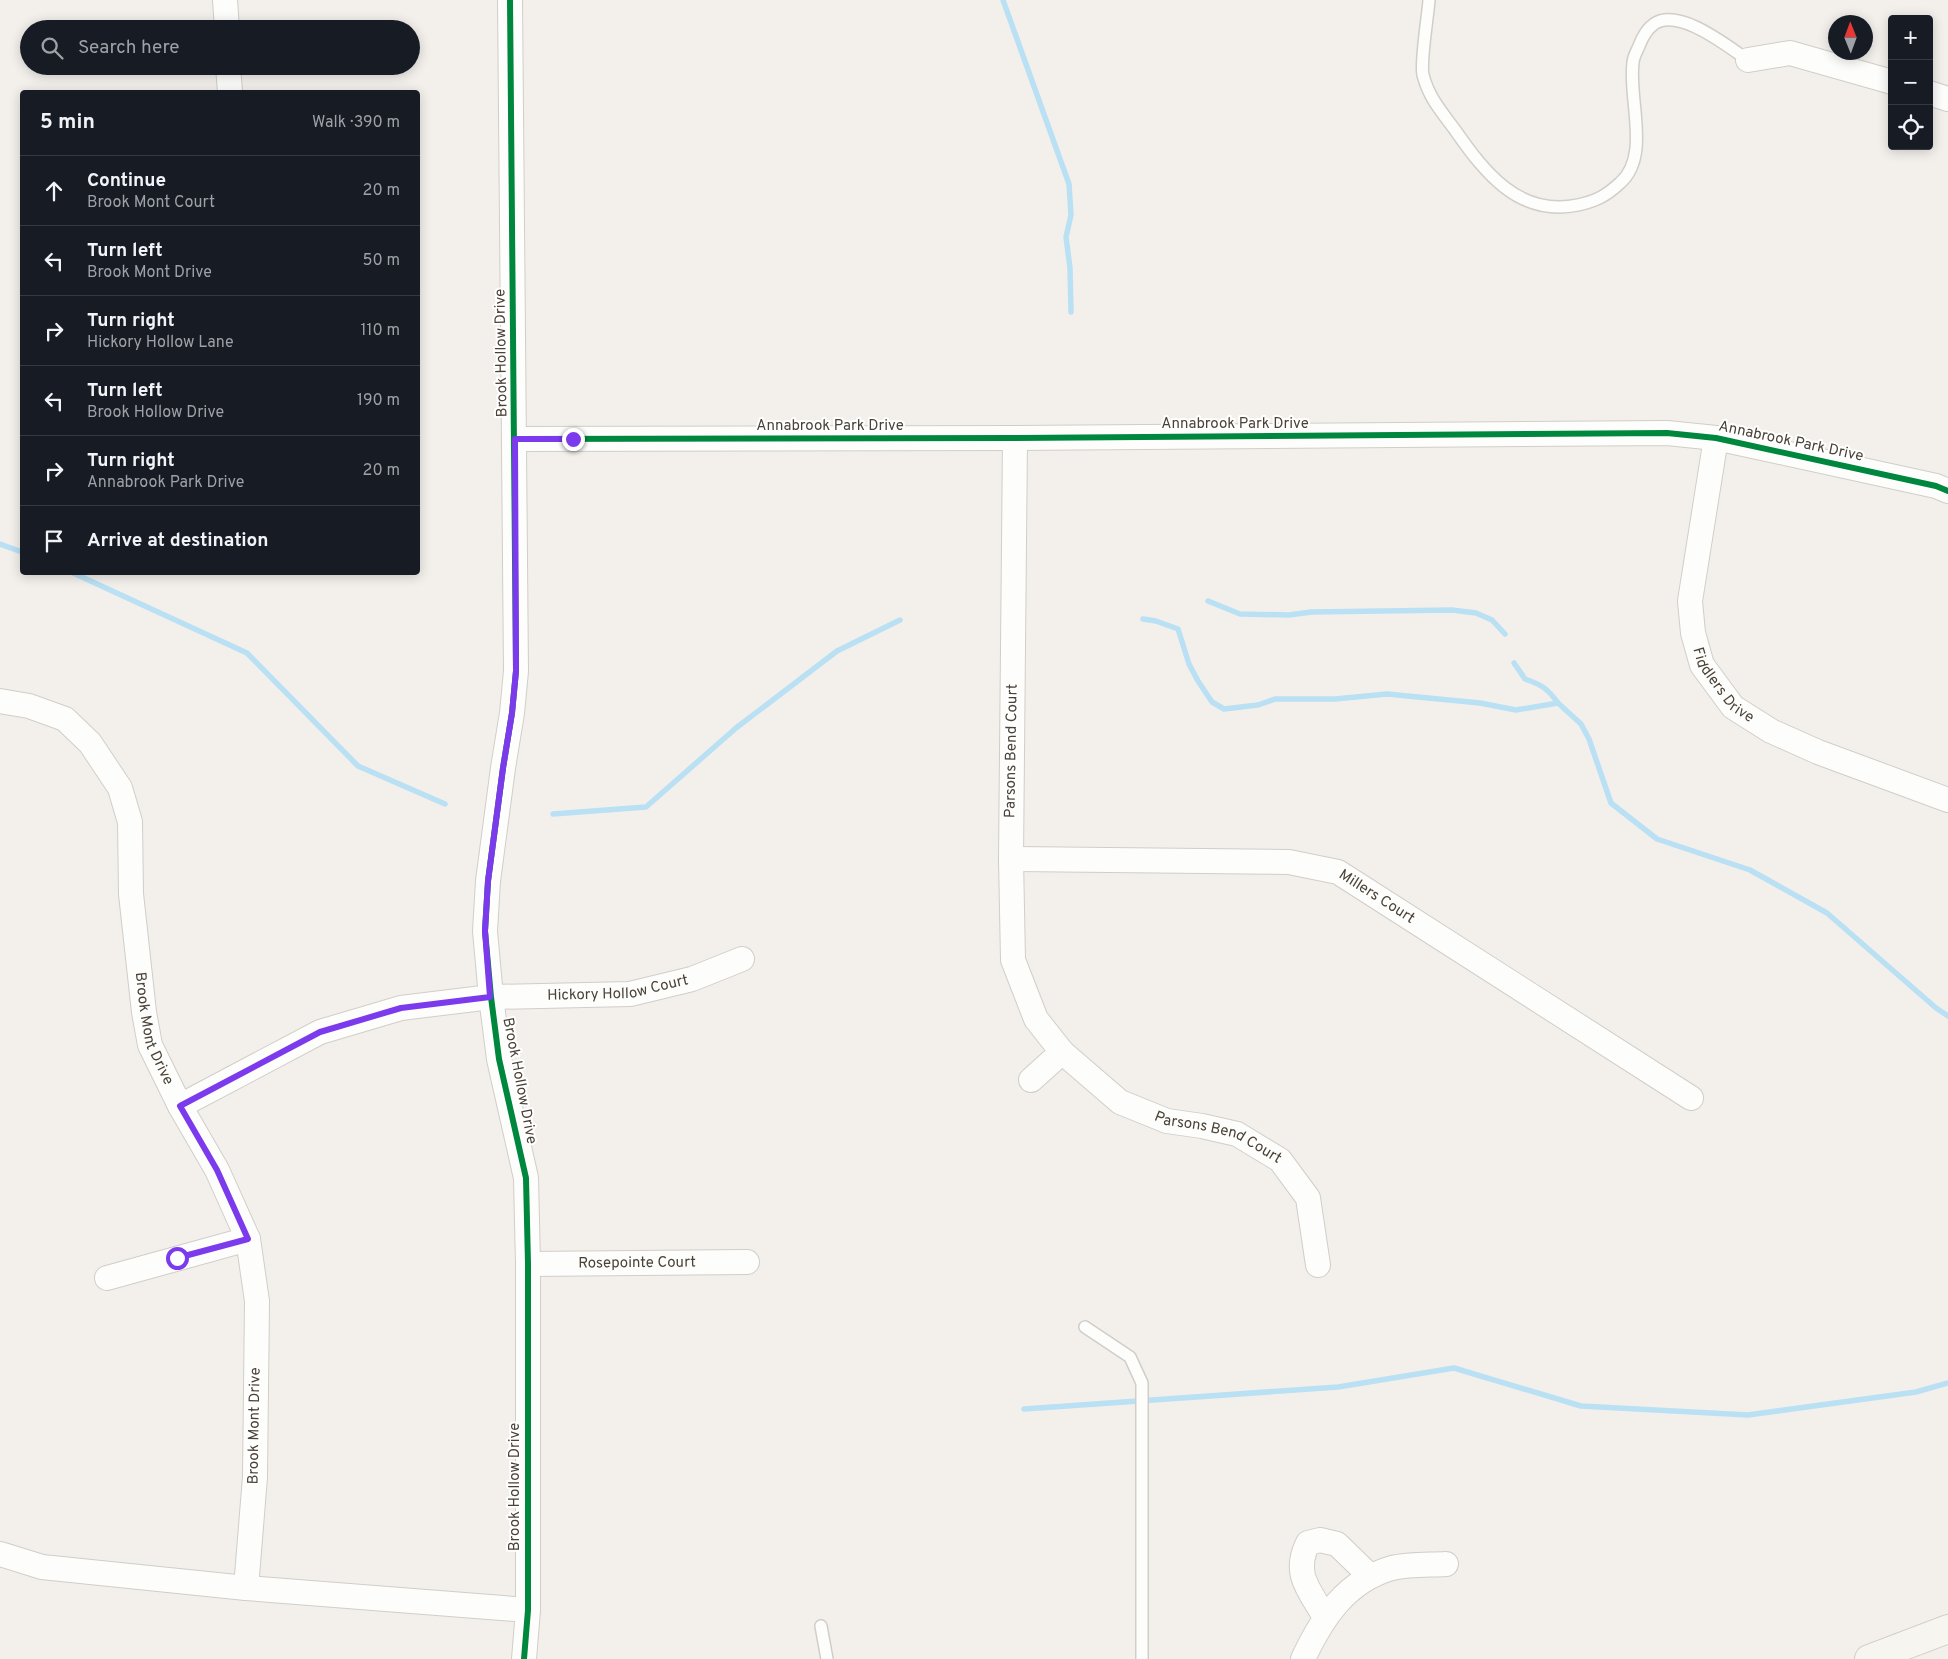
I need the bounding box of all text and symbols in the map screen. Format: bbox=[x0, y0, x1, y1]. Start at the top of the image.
north arrow bbox=[1828, 15, 1873, 60]
map controls bbox=[1888, 15, 1933, 150]
button: + bbox=[1888, 15, 1933, 60]
search box bbox=[20, 20, 420, 75]
icon: search bbox=[38, 34, 66, 62]
text: Search here bbox=[78, 36, 180, 60]
button: − bbox=[1888, 60, 1933, 105]
button: locate bbox=[1888, 105, 1933, 150]
text: 5 min bbox=[40, 109, 95, 136]
text: Walk · 390 m bbox=[312, 113, 400, 133]
text: Continue bbox=[87, 169, 166, 193]
icon: ahead bbox=[40, 177, 68, 205]
text: 20 m bbox=[363, 181, 400, 201]
text: Brook Mont Court bbox=[87, 193, 215, 213]
text: Turn left bbox=[87, 239, 163, 263]
icon: left bbox=[40, 247, 68, 275]
text: 50 m bbox=[363, 251, 400, 271]
text: Brook Mont Drive bbox=[87, 263, 212, 283]
street label: Brook Hollow Drive bbox=[491, 289, 513, 417]
text: Turn right bbox=[87, 309, 175, 333]
icon: right bbox=[40, 317, 68, 345]
text: 110 m bbox=[360, 321, 400, 341]
text: Hickory Hollow Lane bbox=[87, 333, 234, 353]
text: Turn left bbox=[87, 379, 163, 403]
icon: left bbox=[40, 387, 68, 415]
text: 190 m bbox=[357, 391, 400, 411]
text: Brook Hollow Drive bbox=[87, 403, 224, 423]
street label: Annabrook Park Drive bbox=[1161, 415, 1309, 434]
street label: Annabrook Park Drive bbox=[756, 417, 904, 436]
street label: Annabrook Park Drive bbox=[1717, 417, 1865, 467]
route end bbox=[562, 428, 585, 451]
text: Turn right bbox=[87, 449, 175, 473]
icon: right bbox=[40, 457, 68, 485]
text: 20 m bbox=[363, 461, 400, 481]
text: Annabrook Park Drive bbox=[87, 473, 244, 493]
icon: arrive bbox=[40, 527, 68, 555]
text: Arrive at destination bbox=[87, 529, 268, 553]
street label: Fiddlers Drive bbox=[1688, 645, 1757, 727]
street label: Parsons Bend Court bbox=[1001, 684, 1023, 818]
street label: Millers Court bbox=[1335, 865, 1418, 928]
street label: Brook Mont Drive bbox=[130, 971, 178, 1088]
street label: Hickory Hollow Court bbox=[547, 971, 690, 1005]
street label: Brook Hollow Drive bbox=[497, 1016, 541, 1146]
street label: Parsons Bend Court bbox=[1151, 1107, 1285, 1168]
route start bbox=[166, 1247, 189, 1270]
street label: Rosepointe Court bbox=[578, 1253, 696, 1273]
street label: Brook Mont Drive bbox=[244, 1367, 266, 1485]
street label: Brook Hollow Drive bbox=[506, 1423, 525, 1551]

